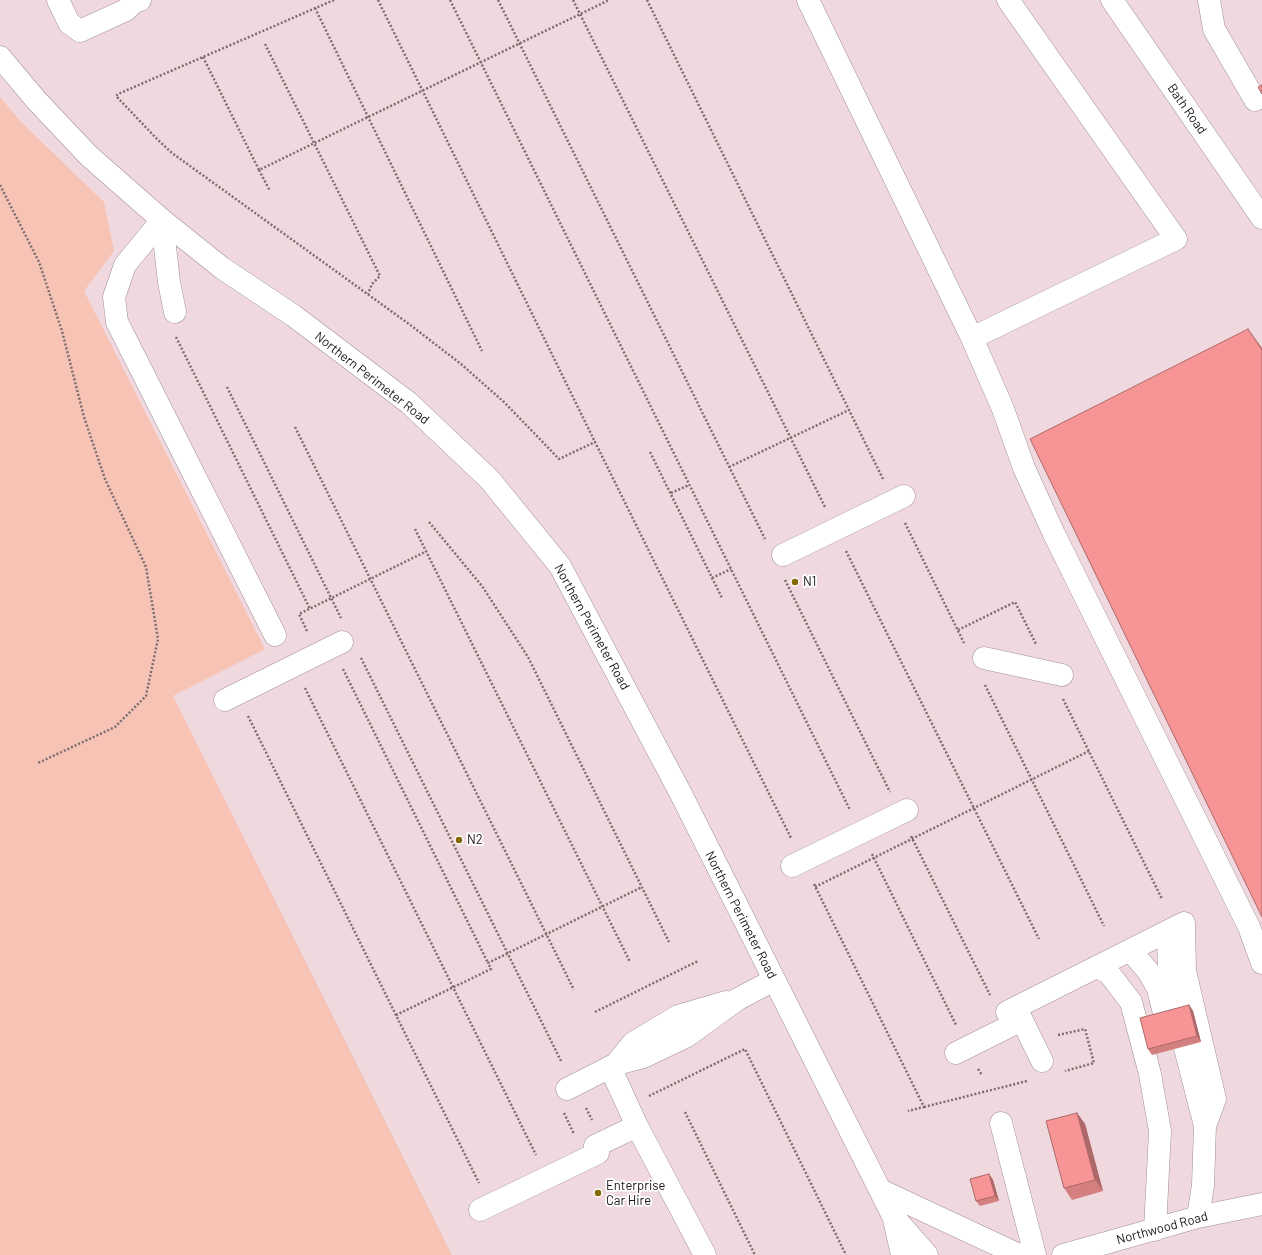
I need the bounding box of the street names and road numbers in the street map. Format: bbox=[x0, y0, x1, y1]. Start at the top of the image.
street label: Bath Road bbox=[1164, 81, 1210, 137]
street label: Northern Perimeter Road bbox=[312, 328, 432, 428]
street label: Northern Perimeter Road bbox=[551, 561, 633, 693]
street label: Northern Perimeter Road bbox=[702, 849, 780, 981]
street label: Northwood Road bbox=[1114, 1208, 1210, 1248]

